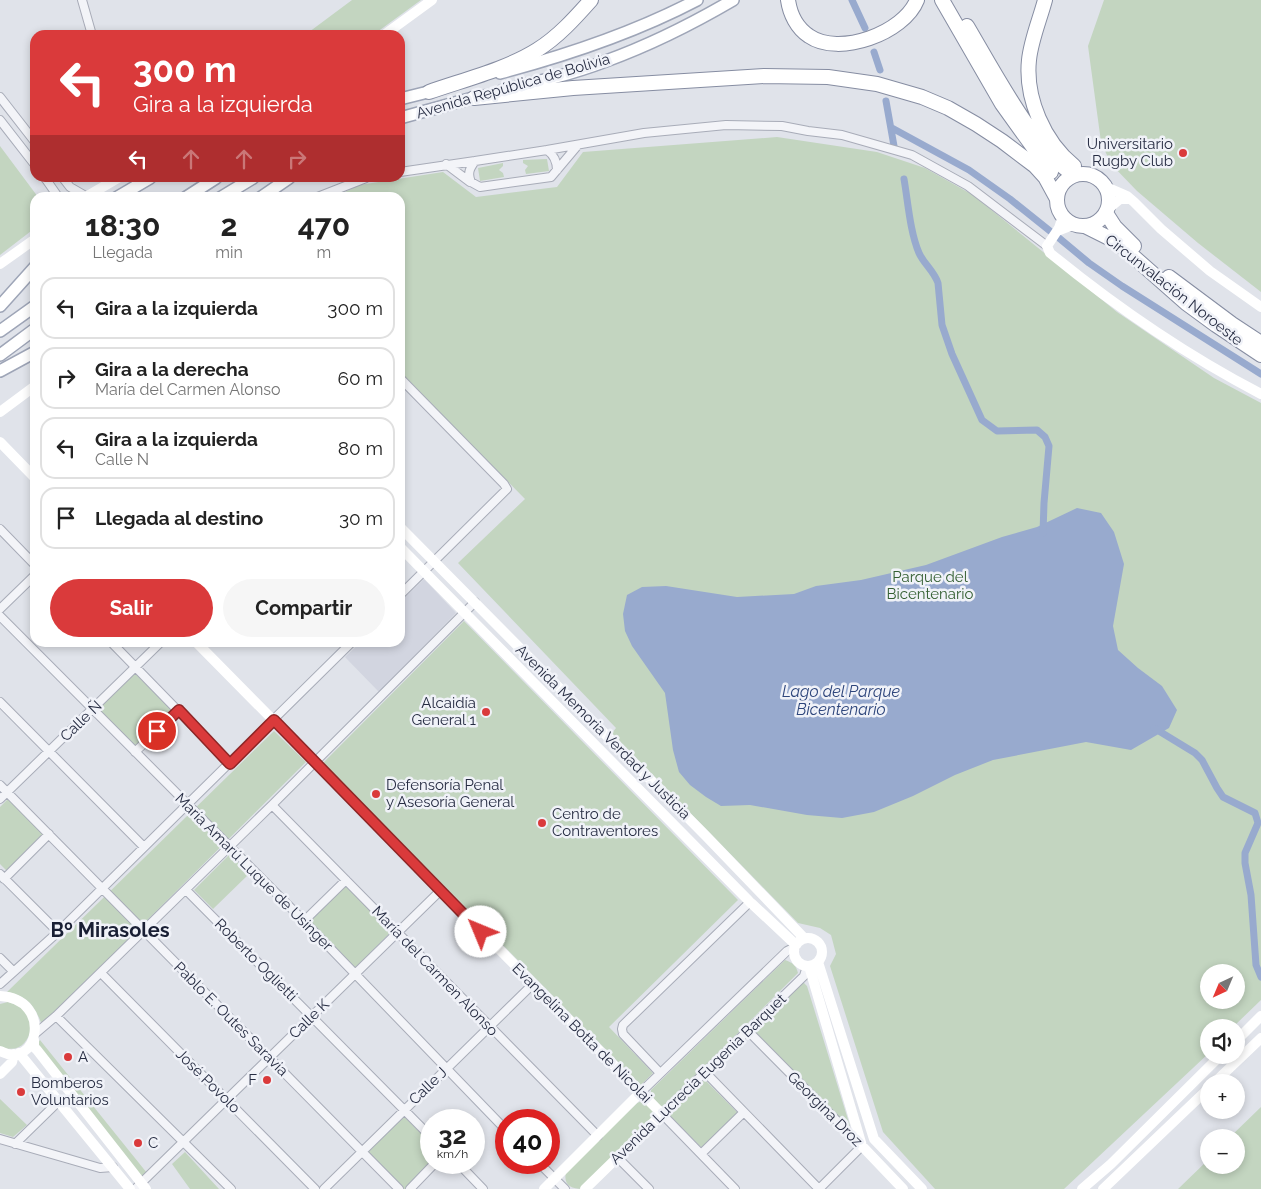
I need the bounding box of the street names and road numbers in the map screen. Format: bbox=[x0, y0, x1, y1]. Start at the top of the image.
street label: Avenida República de Bolivia bbox=[414, 50, 612, 122]
street label: Circunvalación Noroeste bbox=[1102, 231, 1247, 349]
street label: Avenida Memoria Verdad y Justicia bbox=[512, 641, 694, 823]
street label: Calle Ñ bbox=[56, 697, 106, 745]
street label: María Amarú Luque de Usinger bbox=[171, 789, 337, 955]
street label: María del Carmen Alonso bbox=[368, 902, 502, 1040]
street label: Roberto Oglietti bbox=[211, 915, 301, 1005]
street label: Pablo E. Outes Saravia bbox=[170, 958, 292, 1080]
street label: Evangelina Botta de Nicolai bbox=[508, 959, 656, 1107]
street label: Avenida Lucrecia Eugenia Barquet bbox=[606, 990, 790, 1168]
street label: Calle K bbox=[285, 995, 333, 1042]
street label: José Povolo bbox=[172, 1045, 244, 1117]
street label: Calle J bbox=[405, 1064, 451, 1108]
street label: Georgina Droz bbox=[784, 1068, 866, 1150]

